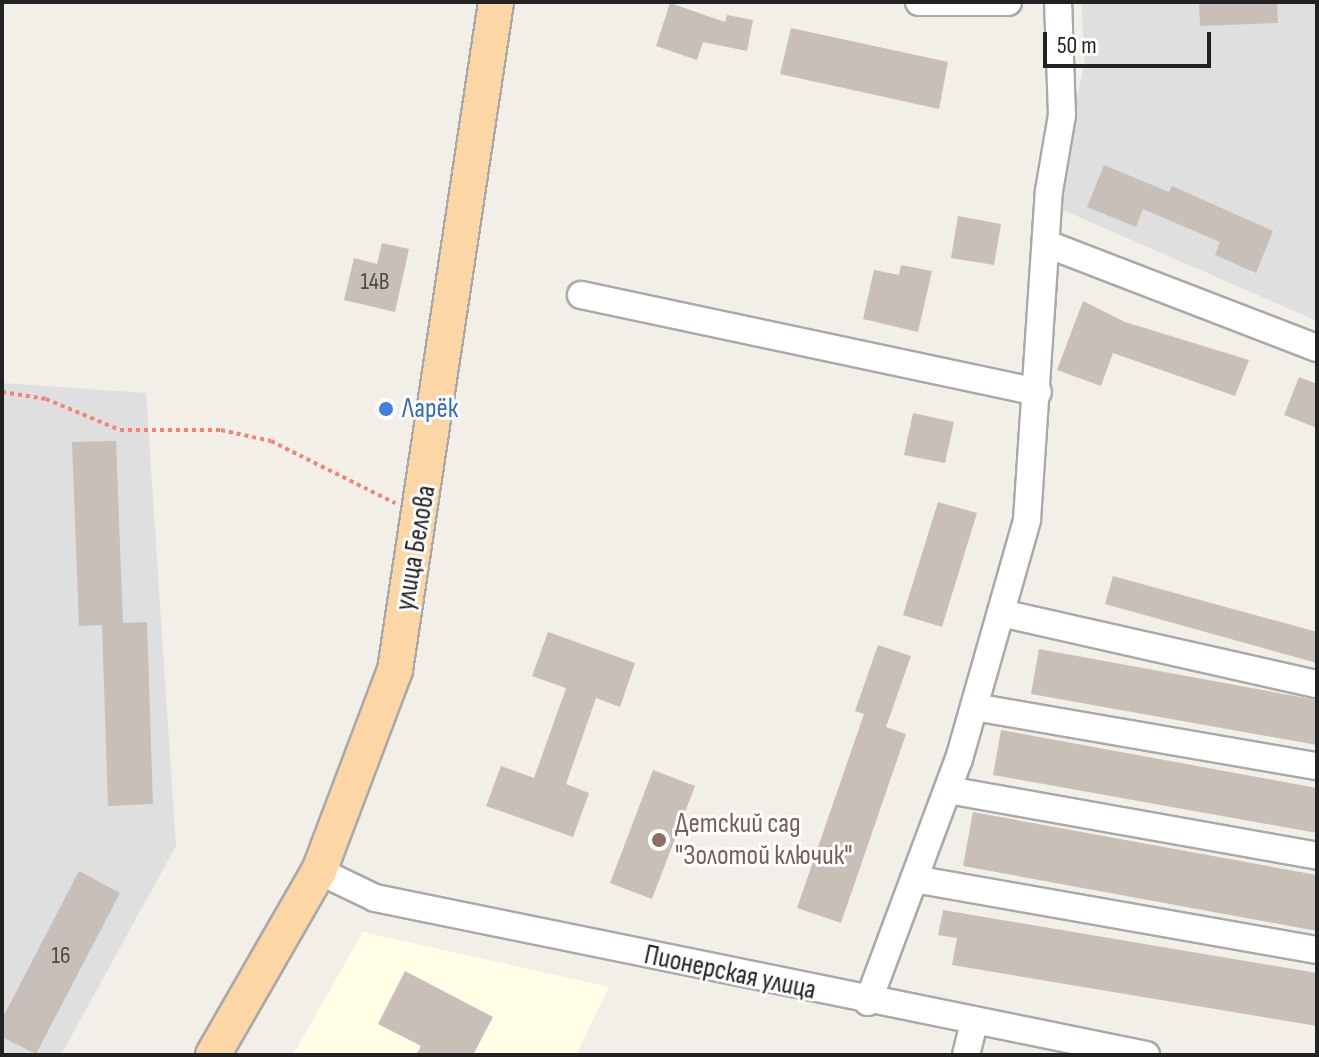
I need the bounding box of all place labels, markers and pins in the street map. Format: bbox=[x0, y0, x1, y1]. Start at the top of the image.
place label: Ларёк bbox=[402, 392, 458, 426]
marker: Ларёк bbox=[377, 400, 395, 418]
place label: Детский сад "Золотой ключик" bbox=[675, 807, 853, 873]
marker: Детский сад "Золотой ключик" bbox=[650, 831, 668, 849]

